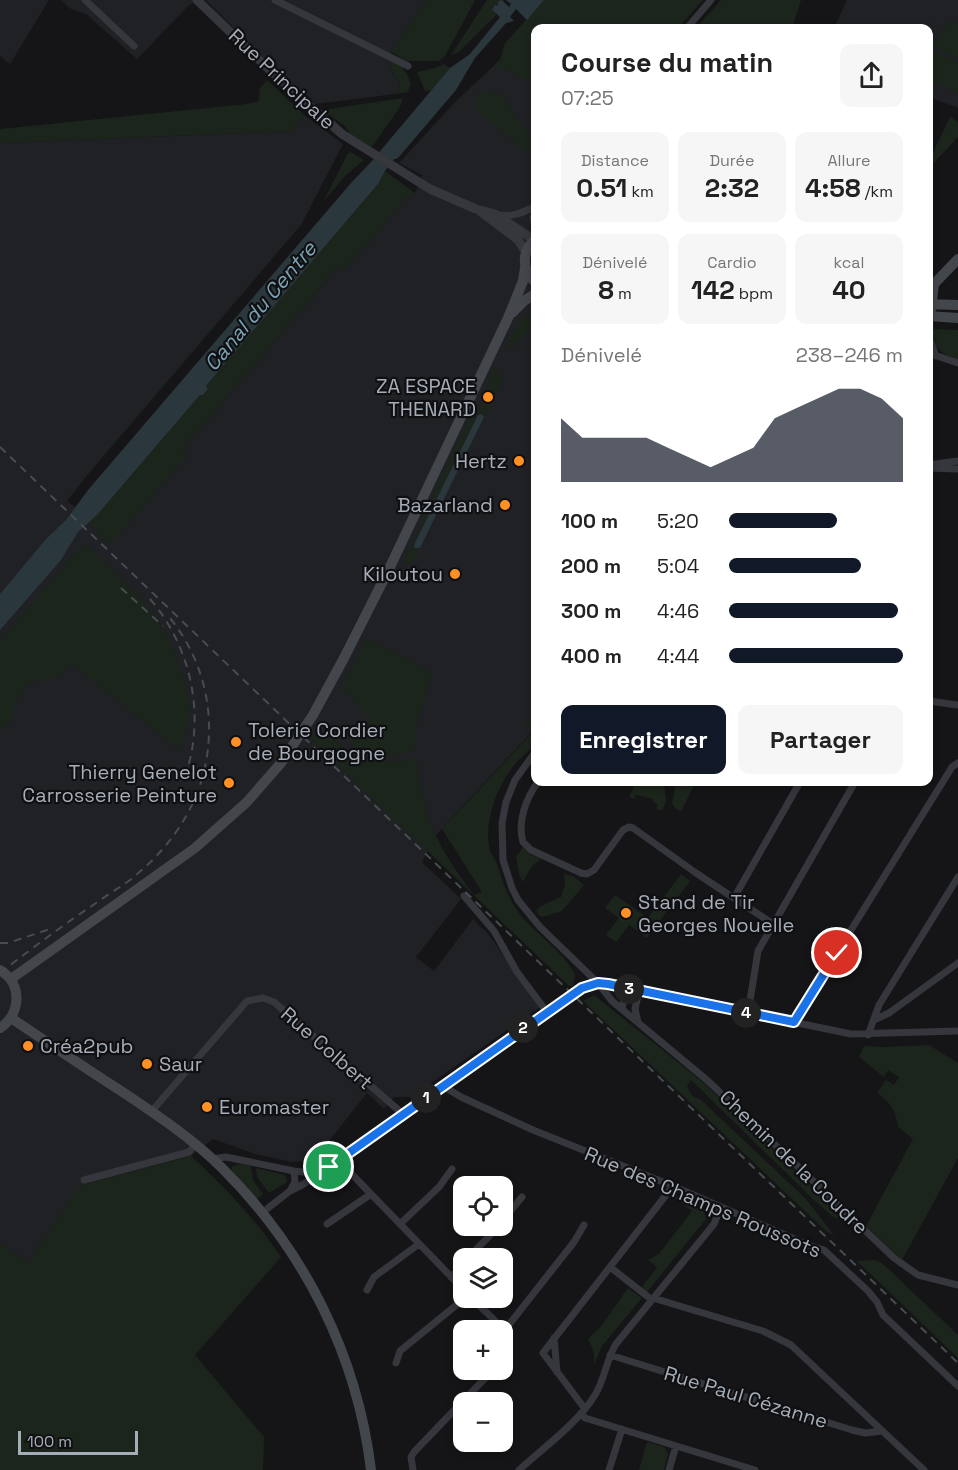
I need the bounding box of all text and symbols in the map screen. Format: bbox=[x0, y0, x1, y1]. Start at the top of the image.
street label: Rue Principale bbox=[223, 23, 341, 135]
button: share bbox=[840, 44, 903, 107]
text: Course du matin bbox=[561, 45, 773, 80]
text: 07:25 bbox=[561, 85, 614, 111]
text: Distance bbox=[581, 150, 649, 171]
text: Durée bbox=[709, 150, 755, 171]
text: Allure bbox=[828, 150, 870, 171]
text: 0.51 bbox=[576, 171, 627, 205]
text: 2:32 bbox=[705, 171, 759, 205]
text: 4:58 bbox=[805, 171, 861, 205]
text: km bbox=[627, 181, 654, 202]
text: /km bbox=[861, 181, 893, 202]
water label: Canal du Centre bbox=[198, 234, 323, 376]
text: Dénivelé bbox=[583, 252, 647, 273]
text: Cardio bbox=[707, 252, 757, 273]
text: kcal bbox=[834, 252, 864, 273]
text: 8 bbox=[598, 273, 614, 307]
text: 142 bbox=[691, 273, 735, 307]
text: 40 bbox=[832, 273, 866, 307]
text: m bbox=[614, 283, 632, 304]
text: bpm bbox=[735, 283, 773, 304]
text: Dénivelé bbox=[561, 342, 642, 368]
text: 238–246 m bbox=[796, 342, 903, 368]
place label: ZA ESPACE THENARD bbox=[376, 373, 476, 422]
marker: ZA ESPACE THENARD bbox=[481, 390, 495, 404]
place label: Hertz bbox=[455, 448, 507, 474]
marker: Hertz bbox=[512, 454, 526, 468]
place label: Bazarland bbox=[397, 492, 493, 518]
marker: Bazarland bbox=[498, 498, 512, 512]
text: 100 m bbox=[561, 508, 618, 534]
text: 5:20 bbox=[657, 508, 699, 534]
text: 200 m bbox=[561, 553, 621, 579]
text: 5:04 bbox=[657, 553, 699, 579]
place label: Kiloutou bbox=[363, 561, 443, 587]
marker: Kiloutou bbox=[448, 567, 462, 581]
text: 300 m bbox=[561, 598, 621, 624]
text: 4:46 bbox=[657, 598, 699, 624]
text: 400 m bbox=[561, 643, 622, 669]
text: 4:44 bbox=[657, 643, 700, 669]
button: Enregistrer bbox=[561, 705, 726, 774]
button: Partager bbox=[738, 705, 903, 774]
place label: Tolerie Cordier de Bourgogne bbox=[248, 717, 386, 766]
marker: Tolerie Cordier de Bourgogne bbox=[229, 735, 243, 749]
place label: Thierry Genelot Carrosserie Peinture bbox=[22, 759, 217, 808]
marker: Thierry Genelot Carrosserie Peinture bbox=[222, 776, 236, 790]
place label: Stand de Tir Georges Nouelle bbox=[638, 889, 794, 938]
marker: Stand de Tir Georges Nouelle bbox=[619, 906, 633, 920]
pin bbox=[811, 927, 862, 978]
icon: check bbox=[820, 936, 853, 969]
pin: 3 bbox=[614, 974, 644, 1004]
text: 3 bbox=[624, 978, 634, 999]
pin: 4 bbox=[731, 998, 761, 1028]
street label: Rue Colbert bbox=[276, 1001, 378, 1095]
text: 4 bbox=[741, 1002, 751, 1023]
pin: 2 bbox=[508, 1013, 538, 1043]
text: 2 bbox=[518, 1017, 528, 1038]
place label: Créa2pub bbox=[40, 1033, 133, 1059]
marker: Créa2pub bbox=[21, 1039, 35, 1053]
place label: Saur bbox=[159, 1051, 202, 1077]
marker: Saur bbox=[140, 1057, 154, 1071]
pin: 1 bbox=[411, 1083, 441, 1113]
street label: Chemin de la Coudre bbox=[714, 1084, 874, 1240]
text: 1 bbox=[422, 1087, 430, 1108]
place label: Euromaster bbox=[219, 1094, 329, 1120]
marker: Euromaster bbox=[200, 1100, 214, 1114]
street label: Rue des Champs Roussots bbox=[581, 1140, 825, 1264]
pin bbox=[303, 1141, 354, 1192]
icon: arrive bbox=[312, 1150, 345, 1183]
map controls bbox=[453, 1176, 513, 1452]
button: locate bbox=[453, 1176, 513, 1236]
button: layers bbox=[453, 1248, 513, 1308]
button: + bbox=[453, 1320, 513, 1380]
street label: Rue Paul Cézanne bbox=[661, 1360, 831, 1434]
button: − bbox=[453, 1392, 513, 1452]
scale bar bbox=[18, 1428, 138, 1456]
text: 100 m bbox=[27, 1431, 72, 1452]

